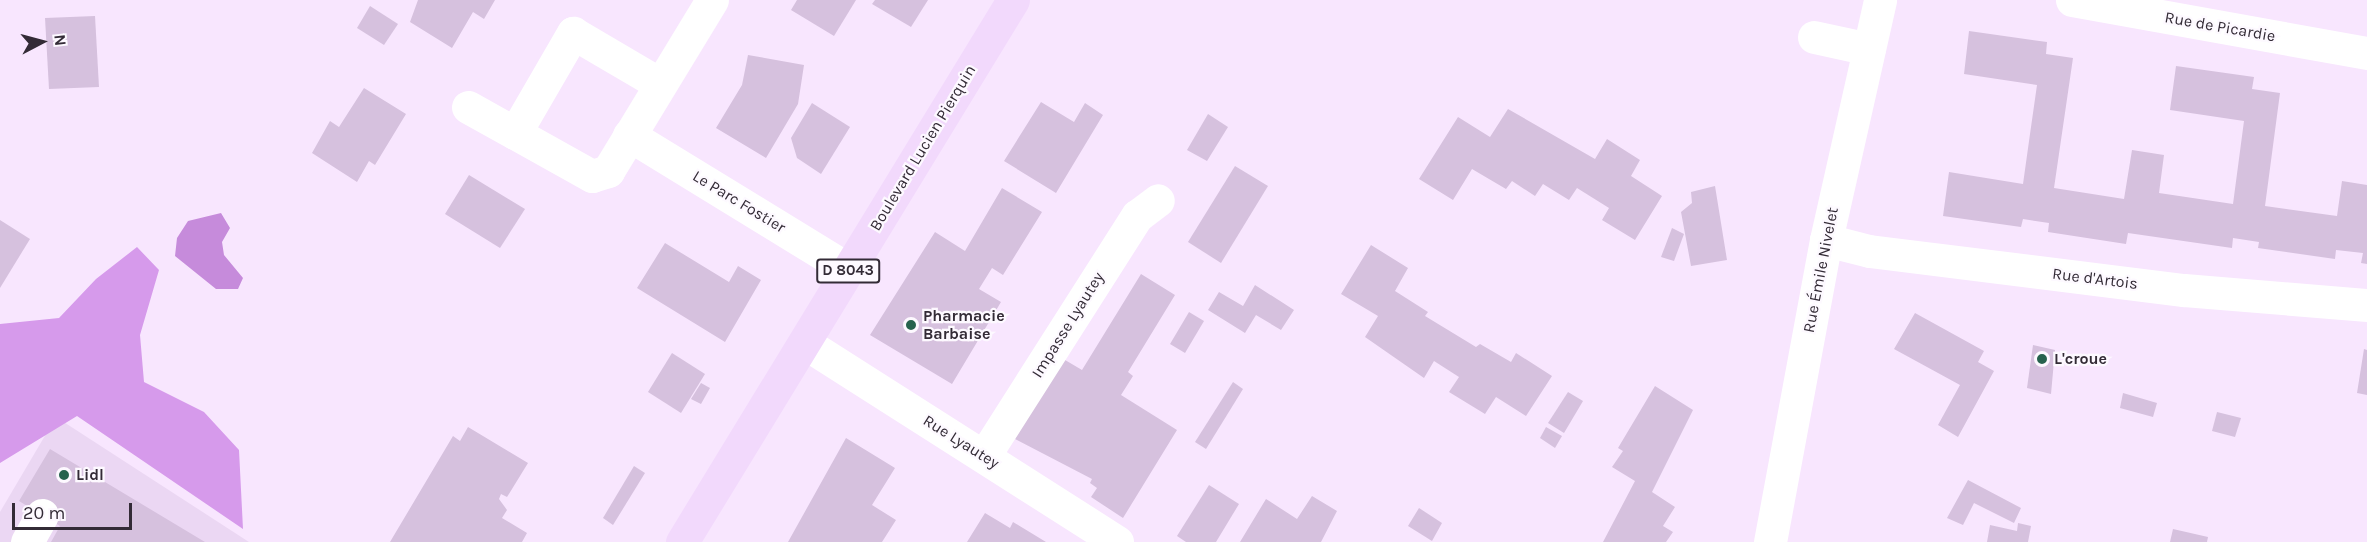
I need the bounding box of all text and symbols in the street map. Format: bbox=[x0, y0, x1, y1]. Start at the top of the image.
street label: Rue de Picardie bbox=[2163, 8, 2277, 46]
north arrow bbox=[12, 12, 72, 72]
text: N bbox=[50, 33, 70, 47]
street label: Boulevard Lucien Pierquin bbox=[866, 62, 980, 234]
street label: Le Parc Fostier bbox=[689, 167, 789, 237]
street label: Rue Émile Nivelet bbox=[1799, 206, 1843, 334]
road number: D 8043 bbox=[815, 259, 881, 283]
street label: Rue d'Artois bbox=[2051, 264, 2139, 294]
street label: Impasse Lyautey bbox=[1028, 269, 1108, 381]
place label: Pharmacie Barbaise bbox=[923, 306, 1005, 344]
marker: Pharmacie Barbaise bbox=[904, 318, 918, 332]
place label: L'croue bbox=[2054, 349, 2107, 369]
marker: L'croue bbox=[2035, 352, 2049, 366]
street label: Rue Lyautey bbox=[919, 411, 1003, 473]
place label: Lidl bbox=[76, 465, 104, 485]
marker: Lidl bbox=[57, 468, 71, 482]
scale bar bbox=[15, 491, 135, 529]
text: 20 m bbox=[23, 502, 65, 524]

